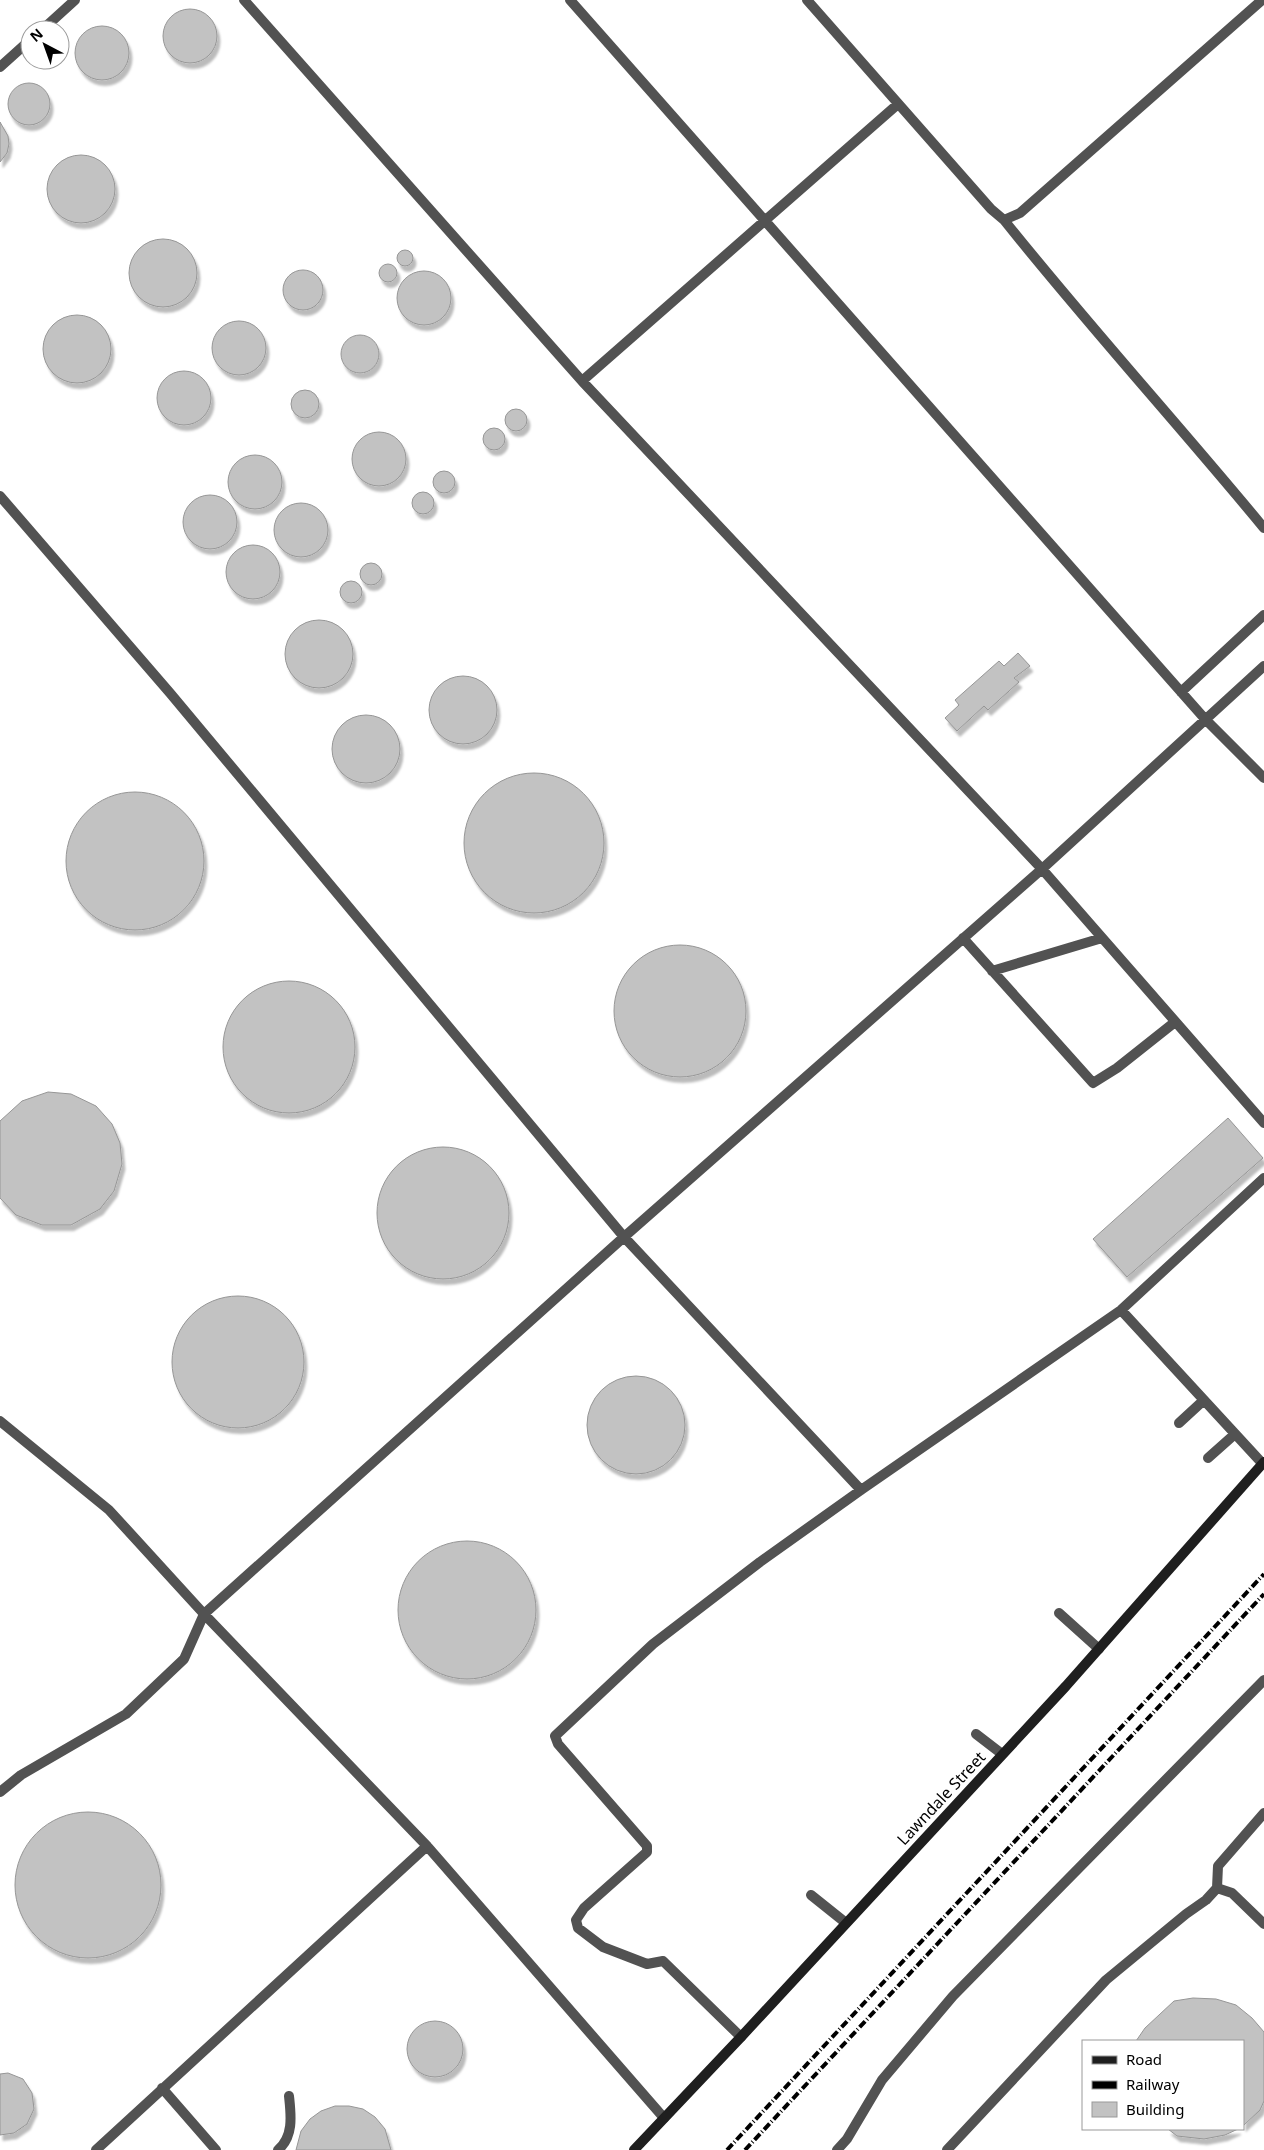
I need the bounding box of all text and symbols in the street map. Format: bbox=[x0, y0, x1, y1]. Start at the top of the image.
north arrow bbox=[20, 20, 70, 70]
text: N bbox=[26, 24, 47, 46]
street label: Lawndale Street bbox=[892, 1746, 990, 1850]
legend bbox=[1082, 2040, 1244, 2130]
text: Road bbox=[1126, 2049, 1162, 2069]
text: Railway bbox=[1126, 2074, 1180, 2094]
text: Building bbox=[1126, 2099, 1184, 2119]

